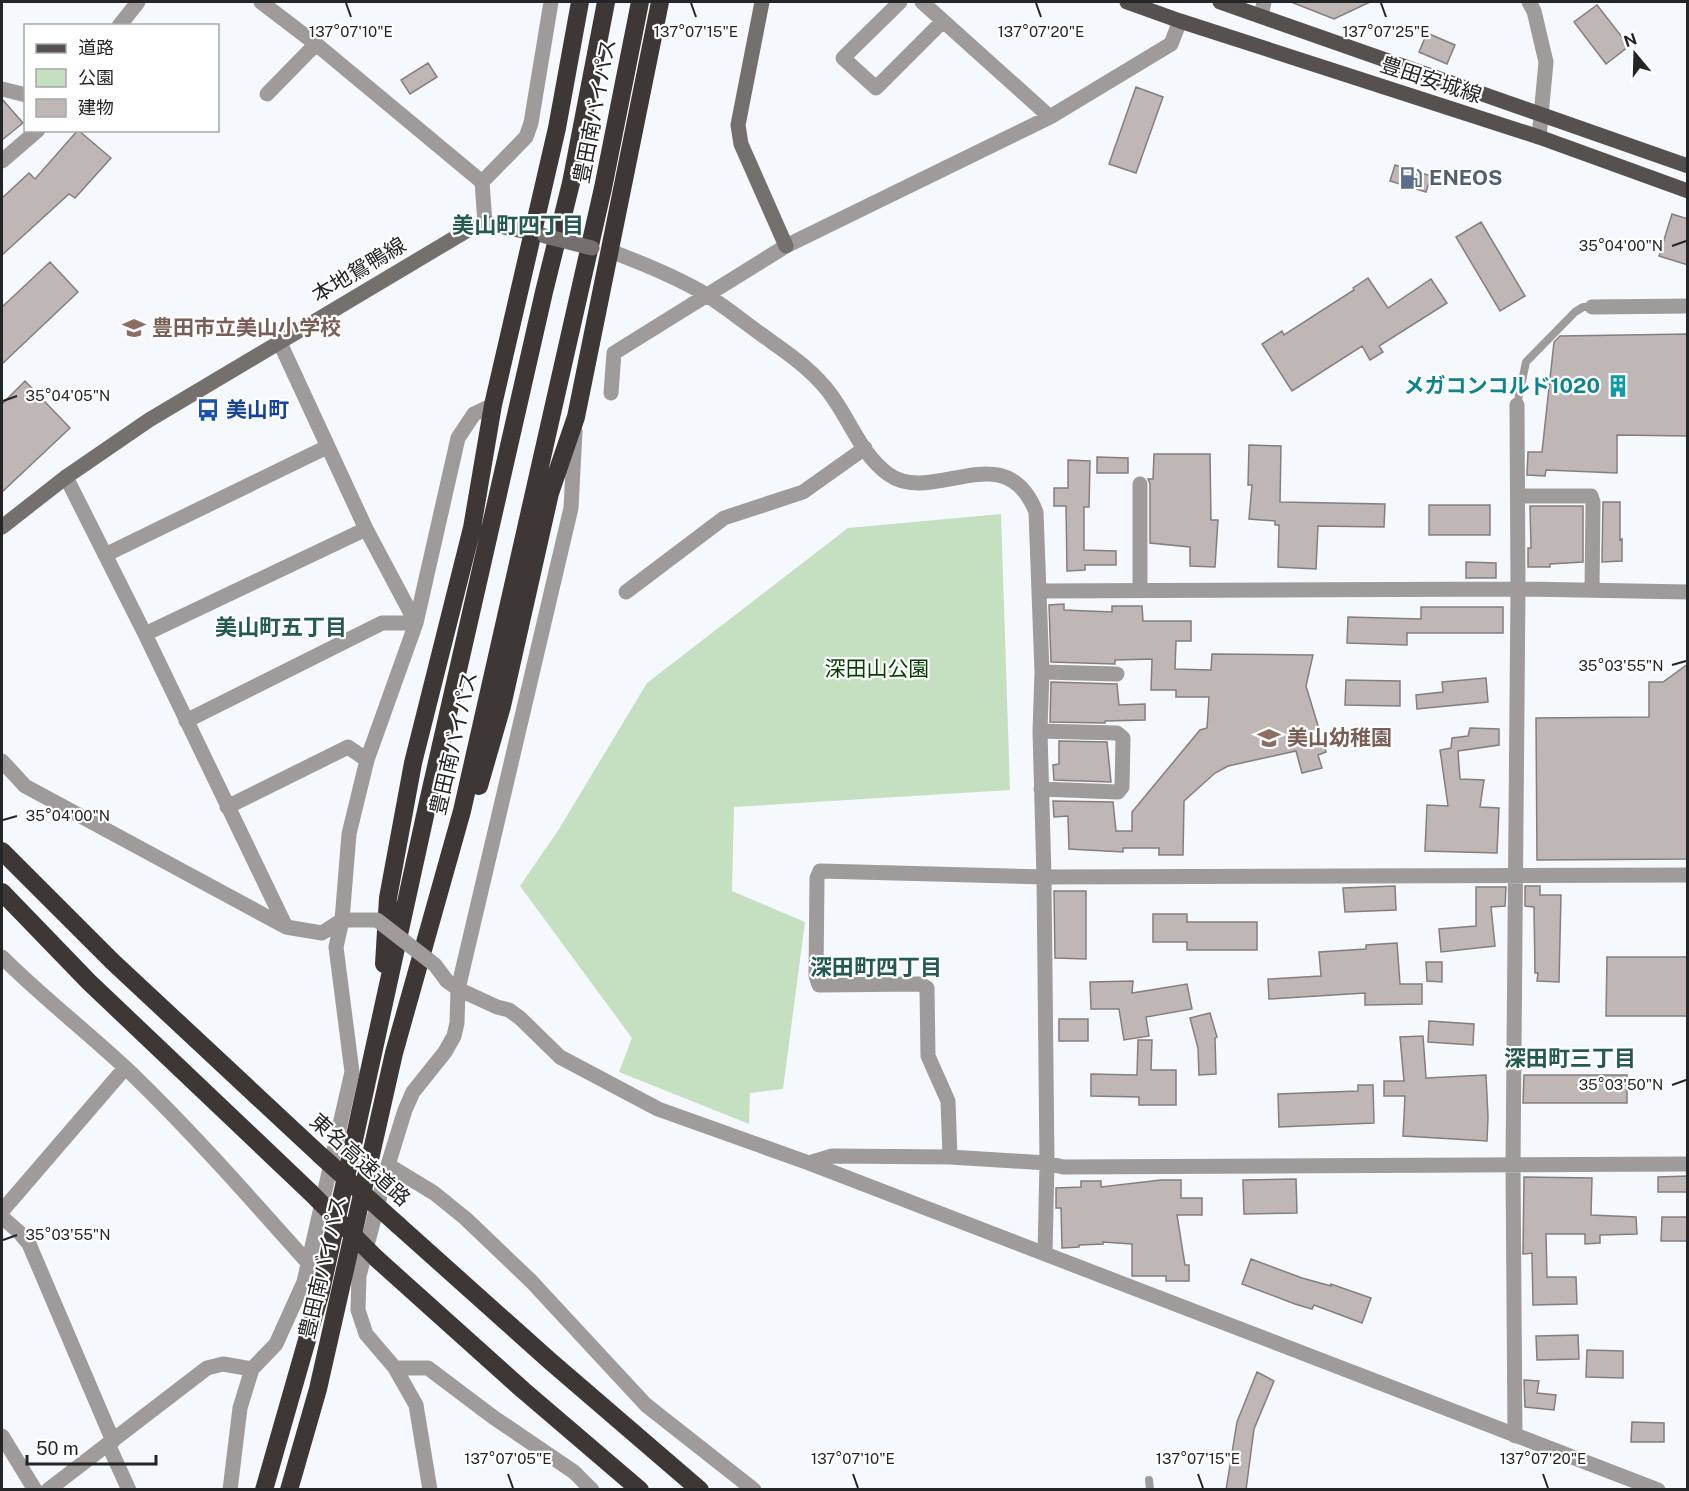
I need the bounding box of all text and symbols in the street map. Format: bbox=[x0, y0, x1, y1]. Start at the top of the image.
text: 137°07'10"E bbox=[309, 23, 393, 40]
text: 137°07'15"E bbox=[654, 23, 738, 40]
text: 137°07'20"E bbox=[998, 23, 1084, 40]
text: 137°07'25"E bbox=[1342, 23, 1430, 40]
legend bbox=[24, 24, 219, 132]
north arrow bbox=[1605, 24, 1665, 84]
text: N bbox=[1621, 29, 1639, 51]
text: 道路 bbox=[78, 37, 114, 58]
street label: 豊田南バイパス bbox=[568, 37, 621, 185]
street label: 豊田安城線 bbox=[1377, 51, 1485, 108]
text: 公園 bbox=[78, 67, 114, 88]
text: 建物 bbox=[78, 97, 114, 118]
fuel station icon: ENEOS bbox=[1398, 165, 1424, 191]
place label: ENEOS bbox=[1429, 165, 1503, 190]
district label: 美山町四丁目 bbox=[452, 212, 584, 238]
street label: 本地鴛鴨線 bbox=[307, 232, 410, 307]
text: 35°04'00"N bbox=[1579, 237, 1663, 254]
school or university icon: 豊田市立美山小学校 bbox=[121, 315, 147, 341]
place label: 豊田市立美山小学校 bbox=[152, 315, 341, 340]
place label: メガコンコルド1020 bbox=[1404, 373, 1600, 398]
building icon: メガコンコルド1020 bbox=[1605, 373, 1631, 399]
text: 35°04'05"N bbox=[26, 387, 110, 404]
bus stop icon: 美山町 bbox=[195, 397, 221, 423]
place label: 美山町 bbox=[226, 397, 289, 422]
district label: 美山町五丁目 bbox=[215, 614, 347, 640]
park label: 深田山公園 bbox=[825, 656, 930, 681]
text: 35°03'55"N bbox=[1578, 657, 1664, 674]
street label: 豊田南バイパス bbox=[425, 669, 482, 817]
school or university icon: 美山幼稚園 bbox=[1256, 725, 1282, 751]
place label: 美山幼稚園 bbox=[1287, 725, 1392, 750]
text: 35°04'00"N bbox=[26, 807, 110, 824]
district label: 深田町四丁目 bbox=[810, 954, 942, 980]
district label: 深田町三丁目 bbox=[1504, 1045, 1636, 1071]
text: 35°03'50"N bbox=[1579, 1076, 1663, 1093]
street label: 東名高速道路 bbox=[305, 1108, 416, 1211]
street label: 豊田南バイパス bbox=[294, 1193, 351, 1341]
text: 35°03'55"N bbox=[25, 1226, 111, 1243]
scale bar bbox=[27, 1428, 156, 1466]
text: 50 m bbox=[36, 1438, 79, 1459]
text: 137°07'05"E bbox=[464, 1450, 552, 1467]
text: 137°07'10"E bbox=[811, 1450, 895, 1467]
text: 137°07'15"E bbox=[1156, 1450, 1240, 1467]
text: 137°07'20"E bbox=[1500, 1450, 1586, 1467]

